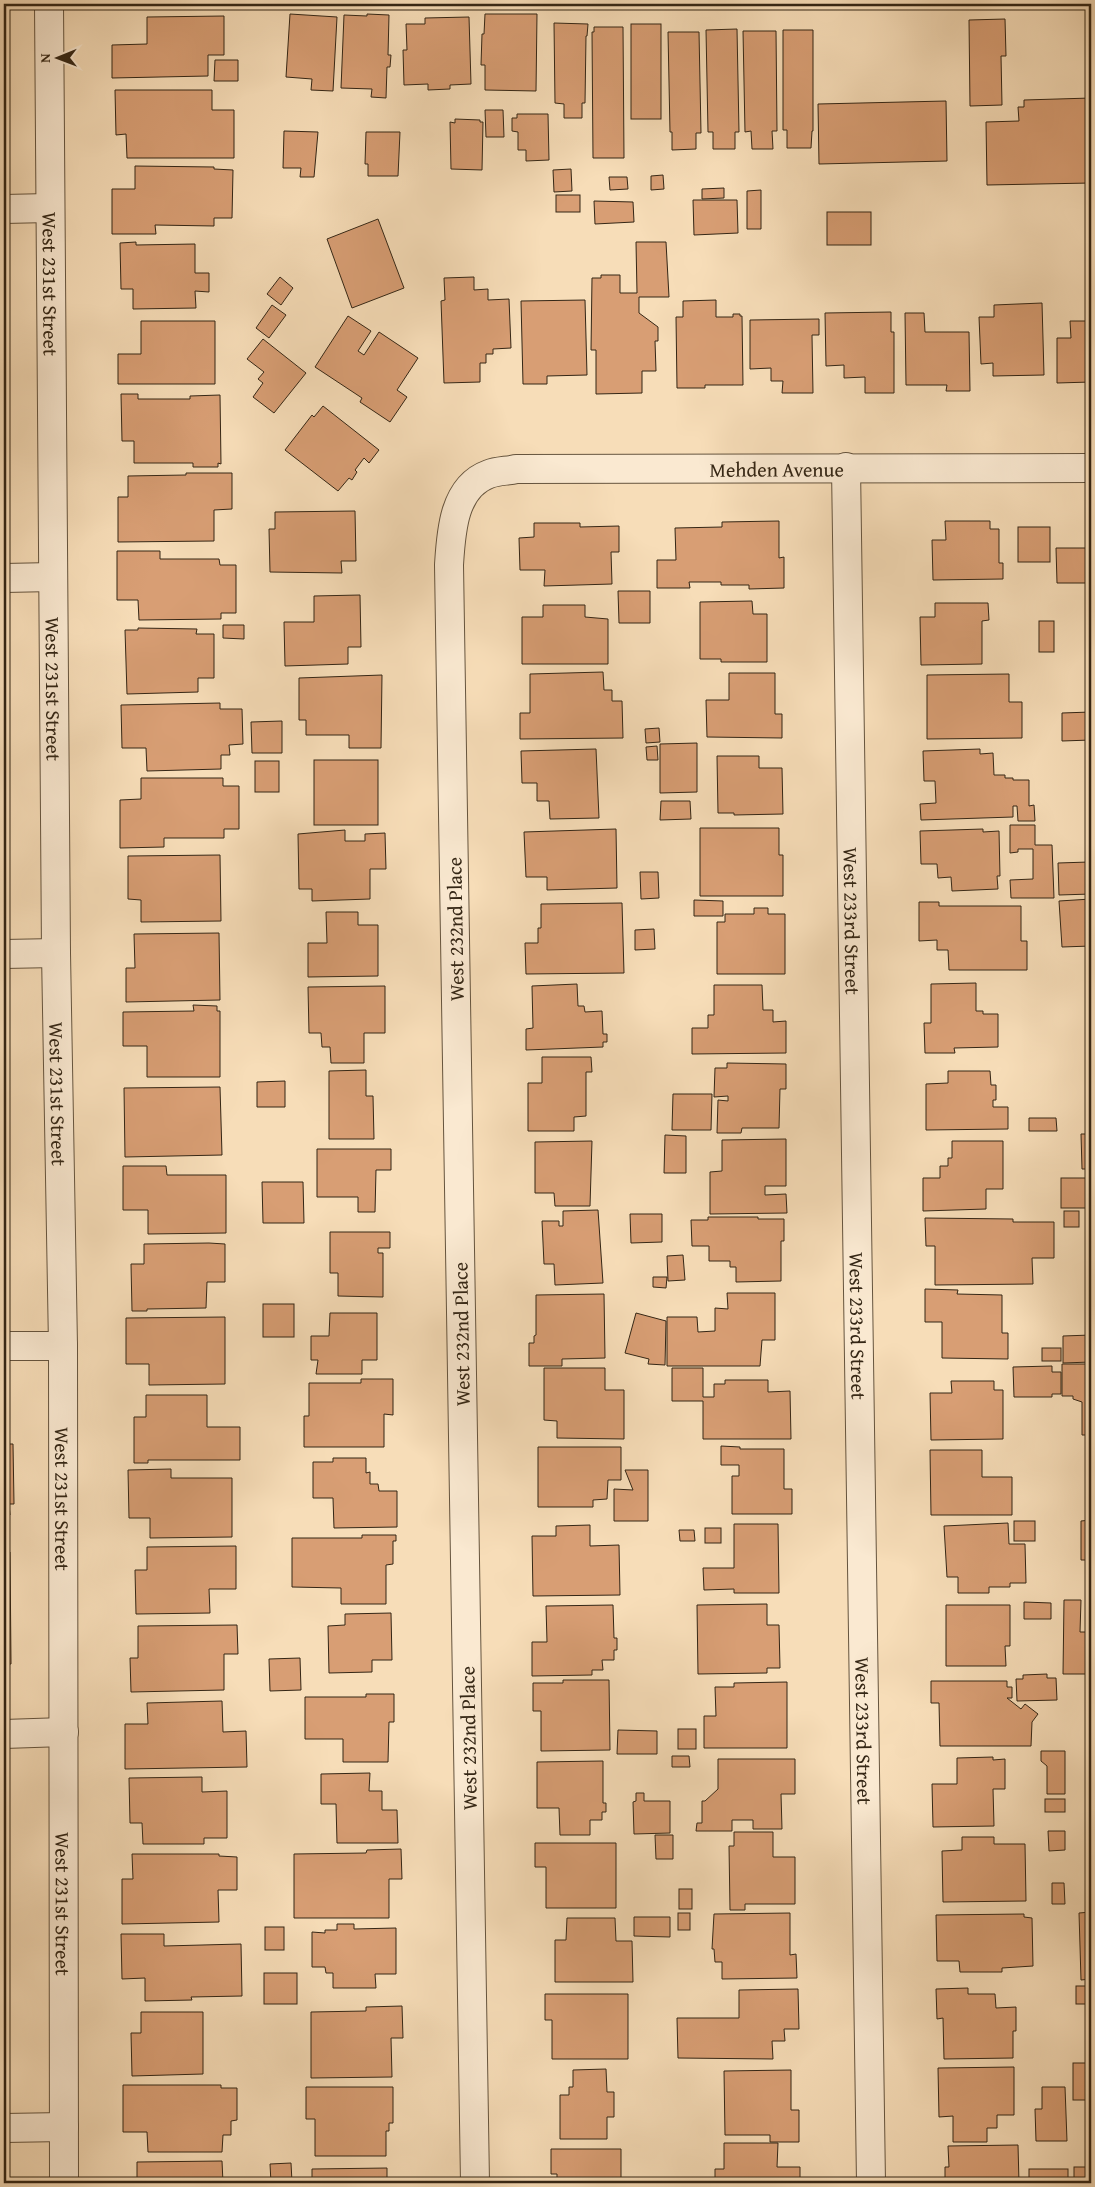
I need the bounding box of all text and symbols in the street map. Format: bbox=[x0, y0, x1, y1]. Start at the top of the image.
north arrow bbox=[32, 32, 82, 82]
text: N bbox=[35, 53, 55, 63]
street label: West 231st Street bbox=[36, 212, 66, 356]
street label: Mehden Avenue bbox=[710, 454, 844, 483]
street label: West 231st Street bbox=[39, 617, 69, 761]
street label: West 233rd Street bbox=[837, 847, 868, 995]
street label: West 232nd Place bbox=[439, 857, 471, 1001]
street label: West 231st Street bbox=[43, 1022, 74, 1166]
street label: West 233rd Street bbox=[843, 1252, 874, 1400]
street label: West 232nd Place bbox=[445, 1262, 477, 1406]
street label: West 231st Street bbox=[49, 1427, 78, 1571]
street label: West 233rd Street bbox=[849, 1657, 880, 1805]
street label: West 232nd Place bbox=[452, 1666, 484, 1810]
street label: West 231st Street bbox=[49, 1832, 78, 1976]

